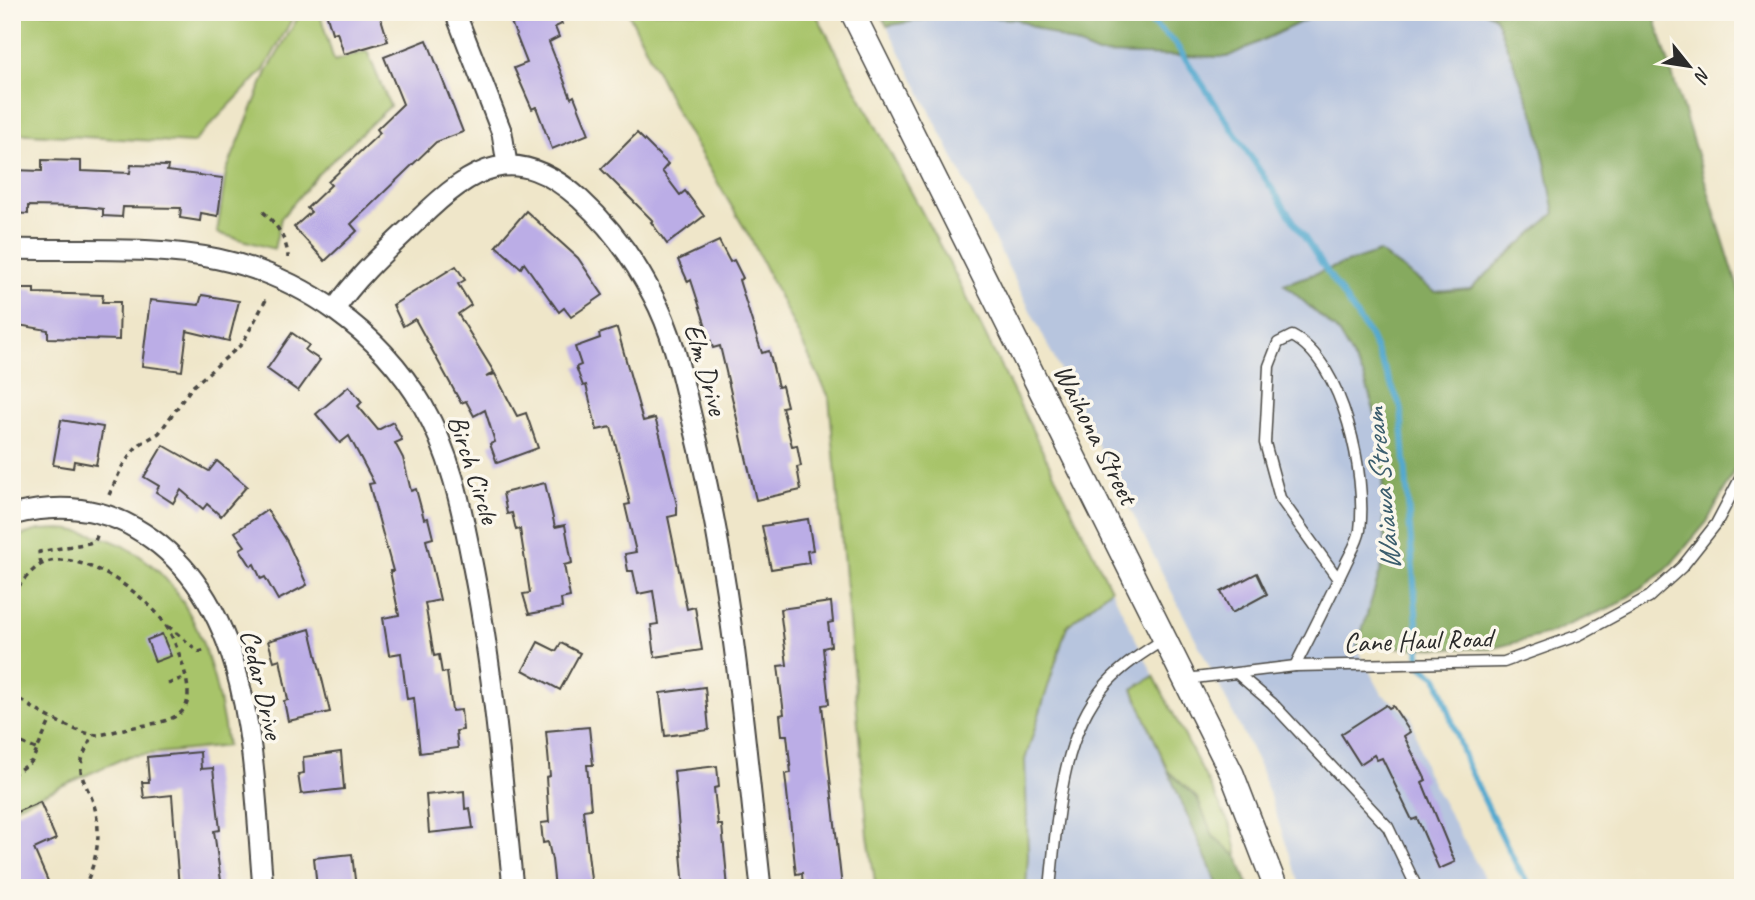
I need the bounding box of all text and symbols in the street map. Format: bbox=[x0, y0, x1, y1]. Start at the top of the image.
north arrow bbox=[1654, 32, 1724, 102]
text: N bbox=[1688, 63, 1716, 88]
street label: Elm Drive bbox=[676, 319, 736, 421]
street label: Waihona Street bbox=[1046, 358, 1147, 512]
water label: Waiawa Stream bbox=[1354, 404, 1409, 573]
street label: Birch Circle bbox=[440, 410, 509, 529]
street label: Cane Haul Road bbox=[1343, 620, 1497, 660]
street label: Cedar Drive bbox=[232, 626, 292, 744]

